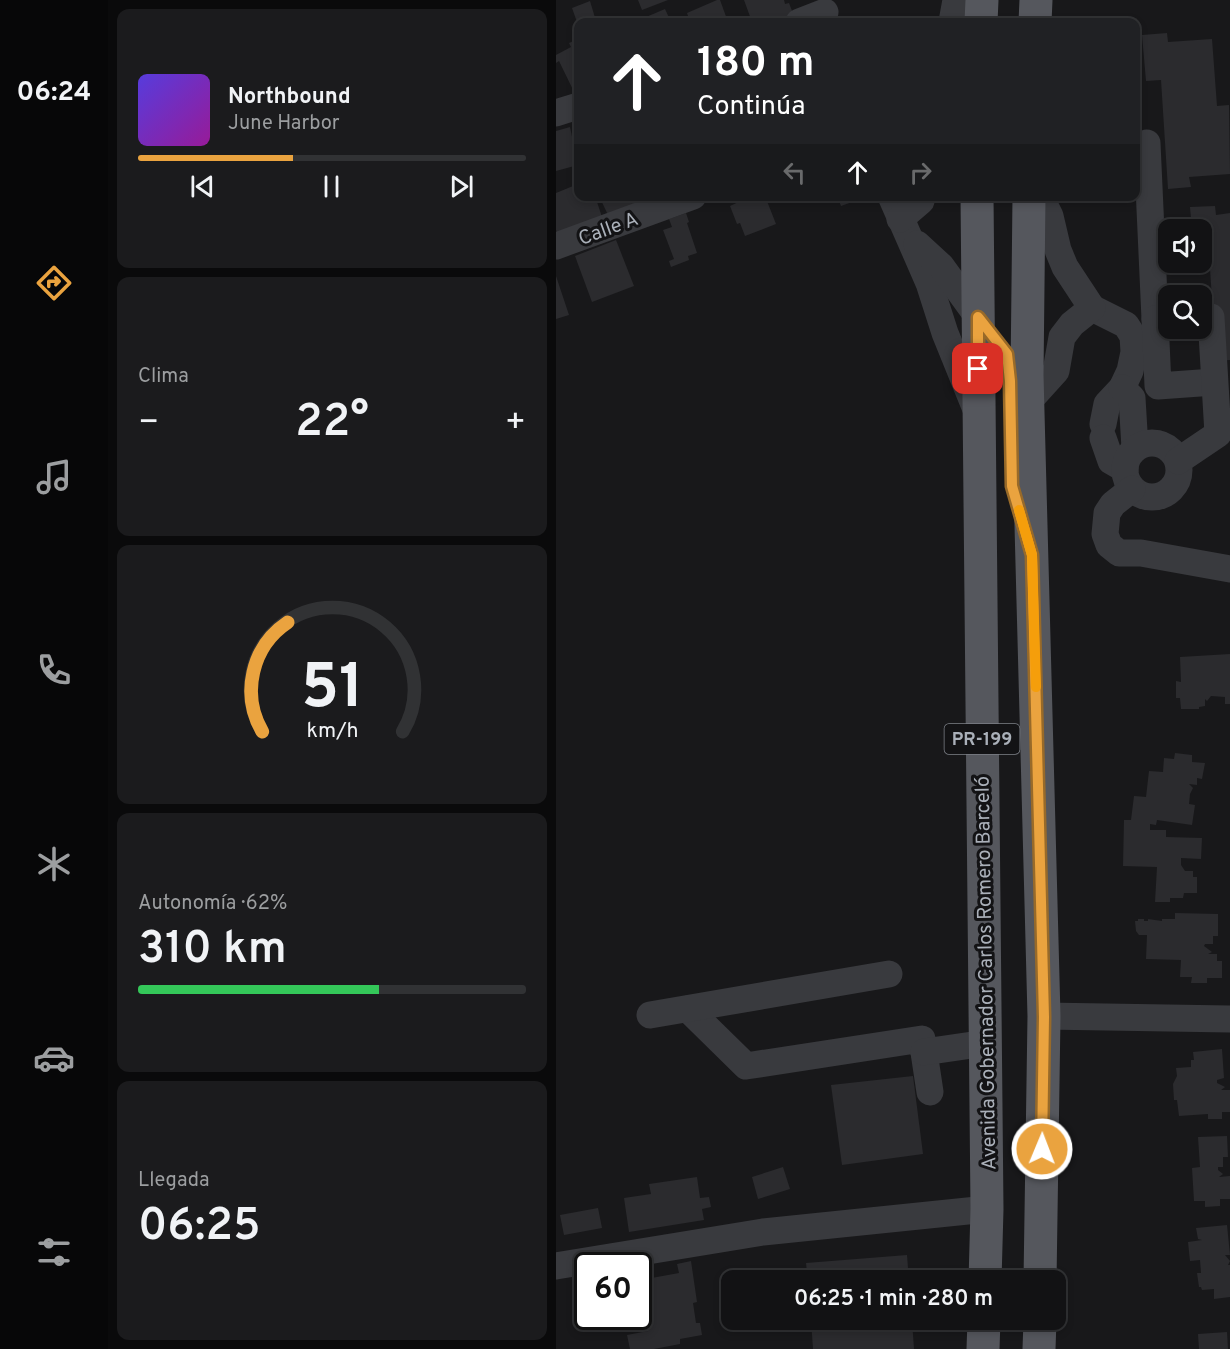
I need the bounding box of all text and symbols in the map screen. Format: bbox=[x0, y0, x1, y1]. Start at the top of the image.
text: 180 m bbox=[697, 38, 814, 91]
icon: ahead bbox=[598, 42, 676, 120]
text: 06:24 bbox=[17, 76, 91, 110]
text: Northbound bbox=[228, 84, 351, 111]
text: Continúa bbox=[697, 90, 805, 124]
text: June Harbor bbox=[228, 111, 340, 137]
icon: left bbox=[778, 156, 811, 189]
icon: ahead bbox=[841, 156, 874, 189]
icon: right bbox=[904, 156, 937, 189]
icon: previous bbox=[186, 170, 219, 203]
icon: pause bbox=[315, 170, 348, 203]
icon: next bbox=[445, 170, 478, 203]
street label: Calle A bbox=[575, 207, 642, 253]
map controls bbox=[1158, 219, 1212, 339]
button: sound bbox=[1158, 219, 1212, 273]
icon: directions bbox=[33, 262, 75, 304]
button: search bbox=[1158, 285, 1212, 339]
pin bbox=[952, 343, 1003, 394]
icon: arrive bbox=[961, 352, 994, 385]
text: Clima bbox=[138, 364, 189, 390]
text: 22° bbox=[295, 395, 369, 452]
text: − bbox=[138, 403, 159, 445]
text: + bbox=[505, 403, 526, 445]
icon: music bbox=[33, 456, 75, 498]
icon: phone bbox=[33, 649, 75, 691]
text: 51 bbox=[300, 651, 364, 730]
text: km/h bbox=[306, 718, 358, 745]
road number: PR-199 bbox=[944, 724, 1020, 754]
street label: Avenida Gobernador Carlos Romero Barceló bbox=[971, 776, 1003, 1170]
icon: climate bbox=[33, 843, 75, 885]
text: Autonomía · 62% bbox=[138, 891, 287, 917]
text: 310 km bbox=[138, 922, 287, 979]
icon: car bbox=[33, 1037, 75, 1079]
position arrow bbox=[1010, 1117, 1074, 1181]
text: Llegada bbox=[138, 1168, 210, 1194]
text: 06:25 bbox=[138, 1199, 261, 1256]
icon: filters bbox=[33, 1231, 75, 1273]
speed limit sign: 60 bbox=[574, 1252, 652, 1330]
text: 06:25 · 1 min · 280 m bbox=[794, 1286, 993, 1313]

